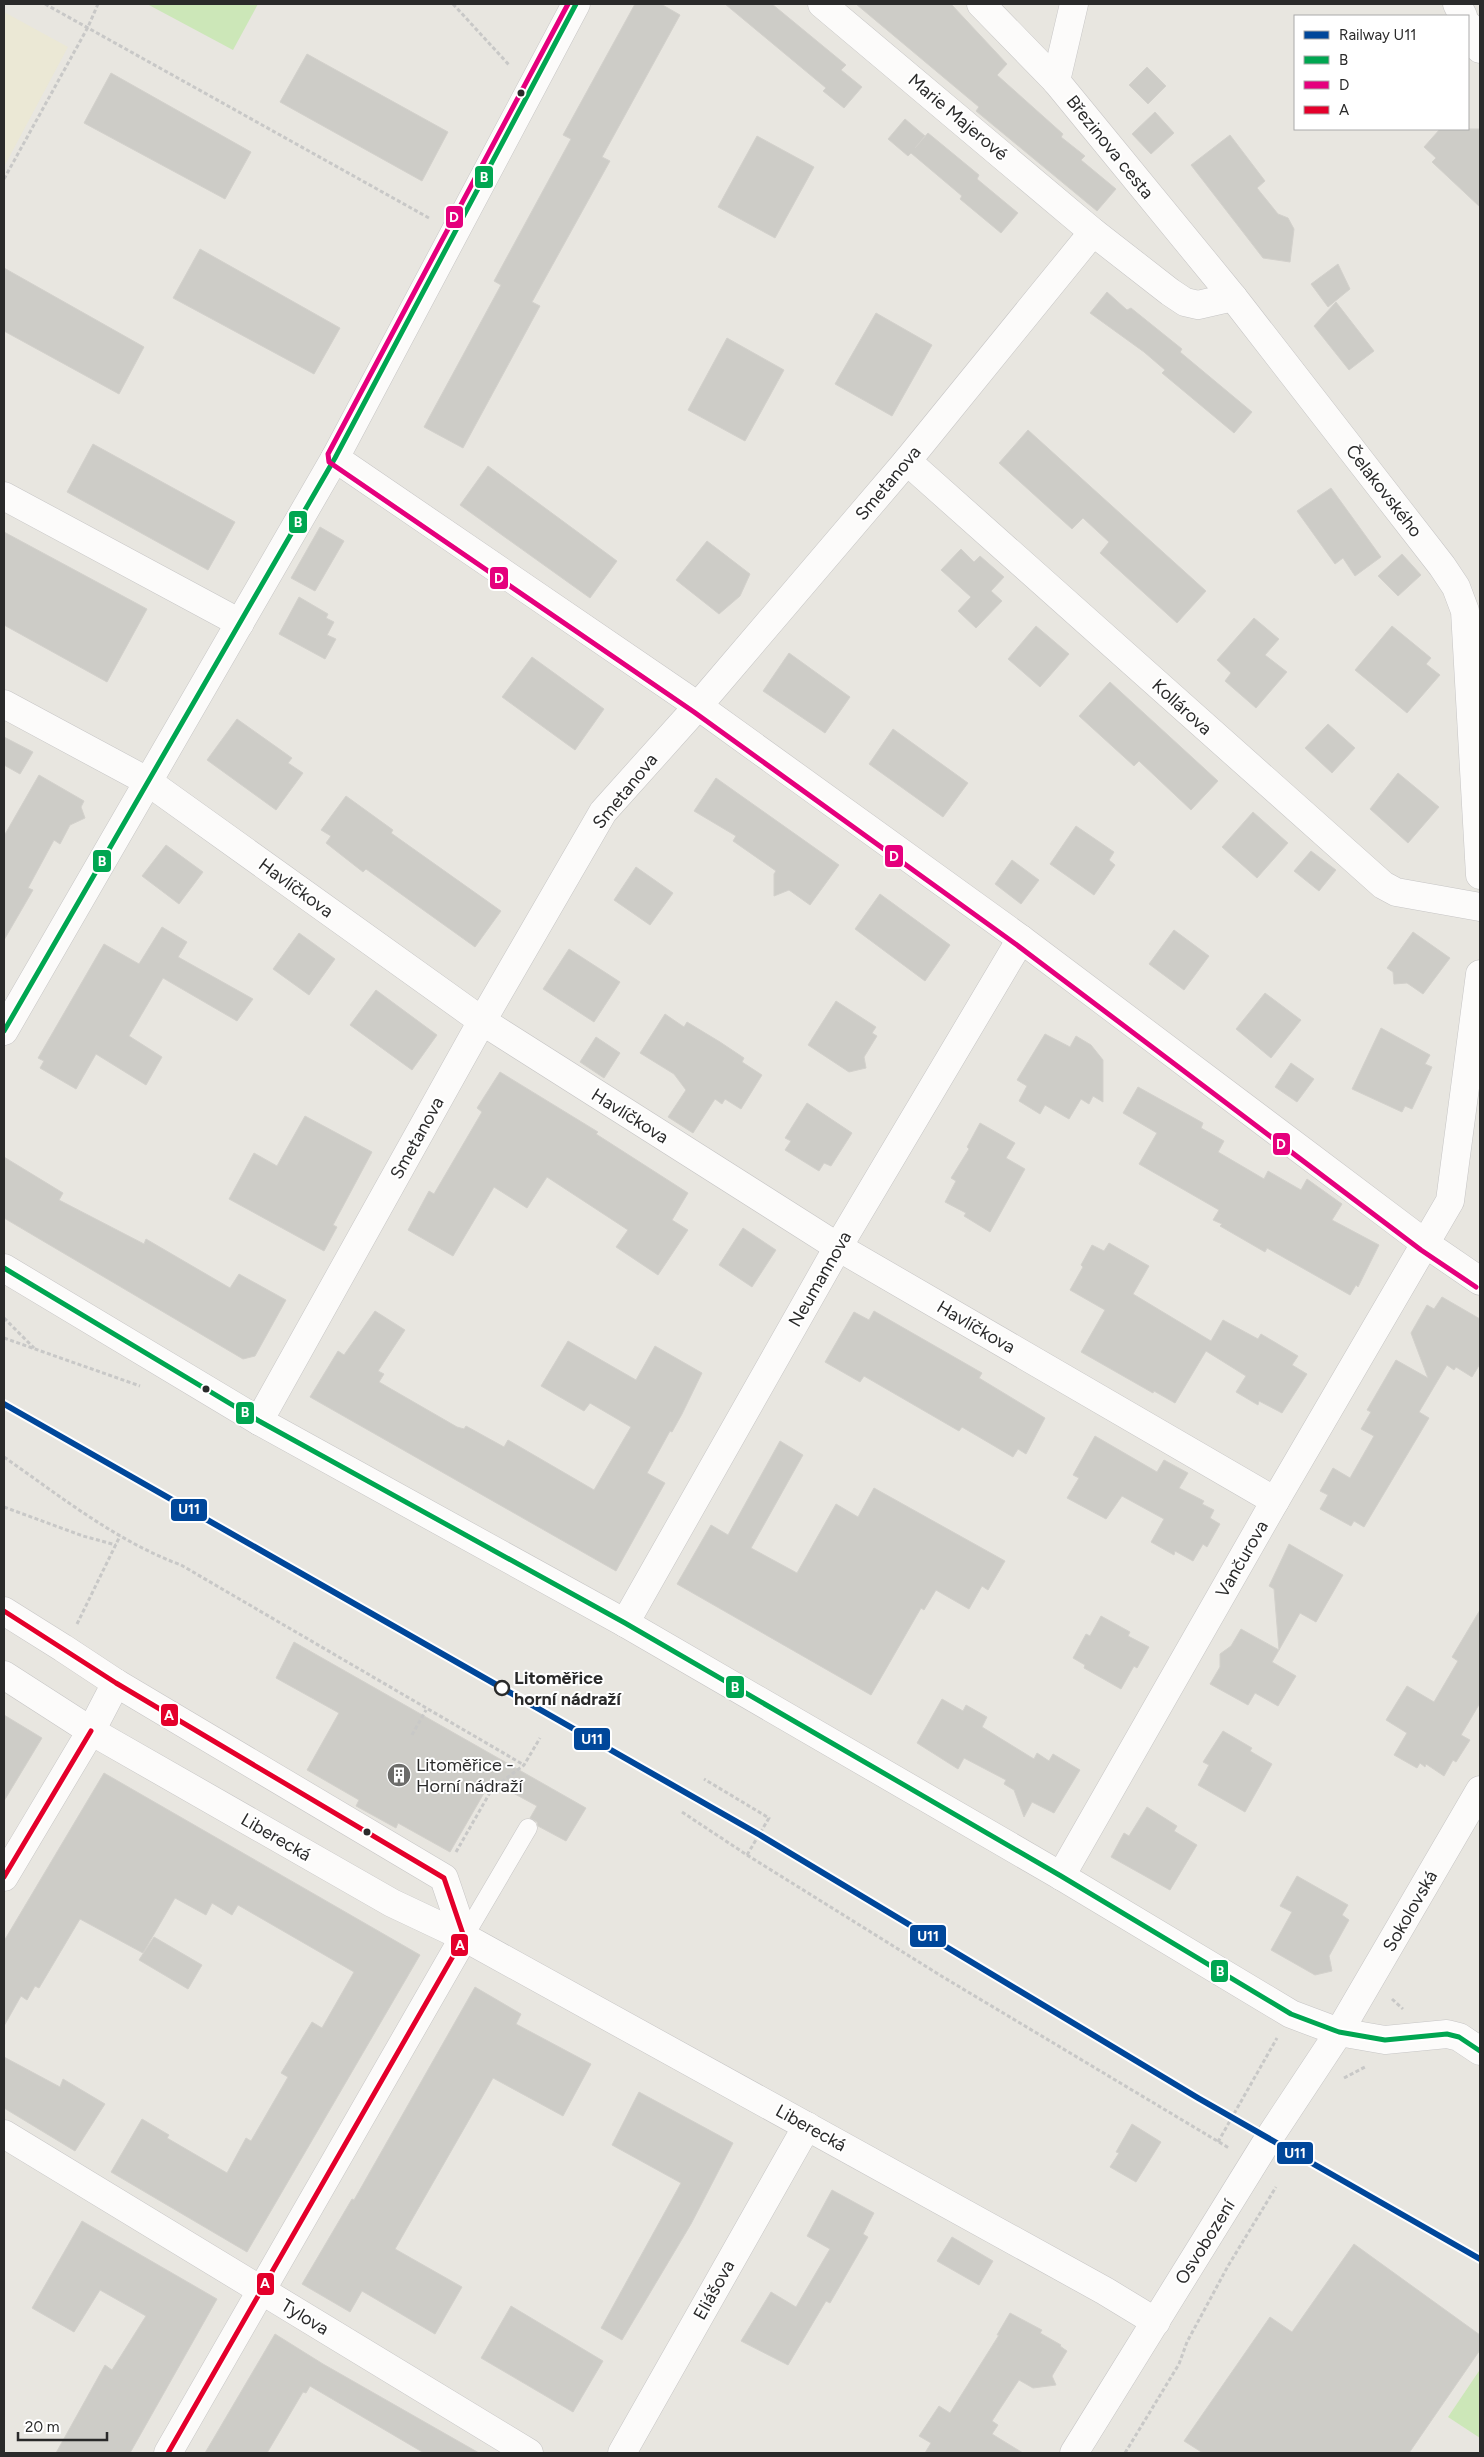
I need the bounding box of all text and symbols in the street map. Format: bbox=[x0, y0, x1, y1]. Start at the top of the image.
legend bbox=[1294, 15, 1469, 130]
text: Railway U11 bbox=[1339, 26, 1417, 44]
text: B bbox=[1339, 51, 1348, 69]
street label: Marie Majerové bbox=[904, 69, 1012, 165]
text: D bbox=[1339, 76, 1349, 94]
unlabelled marker bbox=[516, 88, 526, 98]
street label: Březinova cesta bbox=[1062, 91, 1158, 203]
text: A bbox=[1339, 101, 1349, 119]
line badge: B bbox=[474, 165, 494, 189]
text: B bbox=[480, 169, 489, 186]
line badge: D bbox=[445, 205, 464, 229]
text: D bbox=[449, 209, 459, 226]
street label: Čelakovského bbox=[1341, 440, 1427, 542]
street label: Smetanova bbox=[850, 441, 926, 525]
line badge: B bbox=[288, 510, 308, 534]
text: B bbox=[294, 514, 303, 531]
line badge: D bbox=[489, 566, 509, 590]
text: D bbox=[494, 570, 504, 587]
street label: Kollárova bbox=[1148, 674, 1216, 740]
street label: Smetanova bbox=[588, 749, 662, 833]
line badge: D bbox=[884, 844, 904, 868]
text: D bbox=[889, 848, 899, 865]
line badge: B bbox=[92, 849, 112, 873]
text: B bbox=[98, 853, 107, 870]
street label: Havlíčkova bbox=[254, 854, 338, 922]
street label: Havlíčkova bbox=[587, 1084, 673, 1148]
street label: Smetanova bbox=[385, 1093, 449, 1183]
line badge: D bbox=[1272, 1132, 1291, 1156]
text: D bbox=[1276, 1136, 1286, 1153]
street label: Neumannova bbox=[784, 1227, 856, 1331]
street label: Havlíčkova bbox=[933, 1296, 1019, 1358]
unlabelled marker bbox=[201, 1384, 211, 1394]
line badge: B bbox=[235, 1401, 255, 1425]
text: B bbox=[241, 1404, 250, 1421]
line badge: U11 bbox=[170, 1498, 208, 1522]
text: U11 bbox=[178, 1501, 200, 1518]
street label: Vančurova bbox=[1211, 1517, 1273, 1601]
place label: Litoměřice horní nádraží bbox=[514, 1667, 622, 1710]
line badge: B bbox=[725, 1675, 745, 1699]
text: B bbox=[731, 1679, 740, 1696]
marker: Litoměřice horní nádraží bbox=[494, 1680, 510, 1696]
line badge: A bbox=[160, 1703, 179, 1727]
text: A bbox=[164, 1707, 174, 1724]
line badge: U11 bbox=[573, 1727, 611, 1751]
text: U11 bbox=[581, 1731, 603, 1748]
place label: Litoměřice - Horní nádraží bbox=[416, 1754, 524, 1797]
building icon: Litoměřice - Horní nádraží bbox=[386, 1762, 412, 1788]
street label: Liberecká bbox=[237, 1808, 315, 1866]
unlabelled marker bbox=[362, 1827, 372, 1837]
street label: Sokolovská bbox=[1378, 1866, 1442, 1956]
line badge: U11 bbox=[909, 1924, 947, 1948]
text: U11 bbox=[917, 1928, 939, 1945]
line badge: A bbox=[450, 1933, 469, 1957]
text: A bbox=[455, 1937, 465, 1954]
line badge: B bbox=[1210, 1959, 1229, 1983]
text: B bbox=[1216, 1963, 1225, 1980]
street label: Liberecká bbox=[772, 2100, 850, 2156]
line badge: U11 bbox=[1276, 2141, 1314, 2165]
text: U11 bbox=[1284, 2145, 1306, 2162]
street label: Osvobození bbox=[1170, 2195, 1240, 2288]
street label: Eliášova bbox=[689, 2256, 739, 2324]
line badge: A bbox=[256, 2272, 275, 2296]
text: A bbox=[260, 2275, 270, 2292]
street label: Tylova bbox=[277, 2294, 333, 2340]
scale bar bbox=[18, 2410, 106, 2442]
text: 20 m bbox=[25, 2418, 59, 2436]

